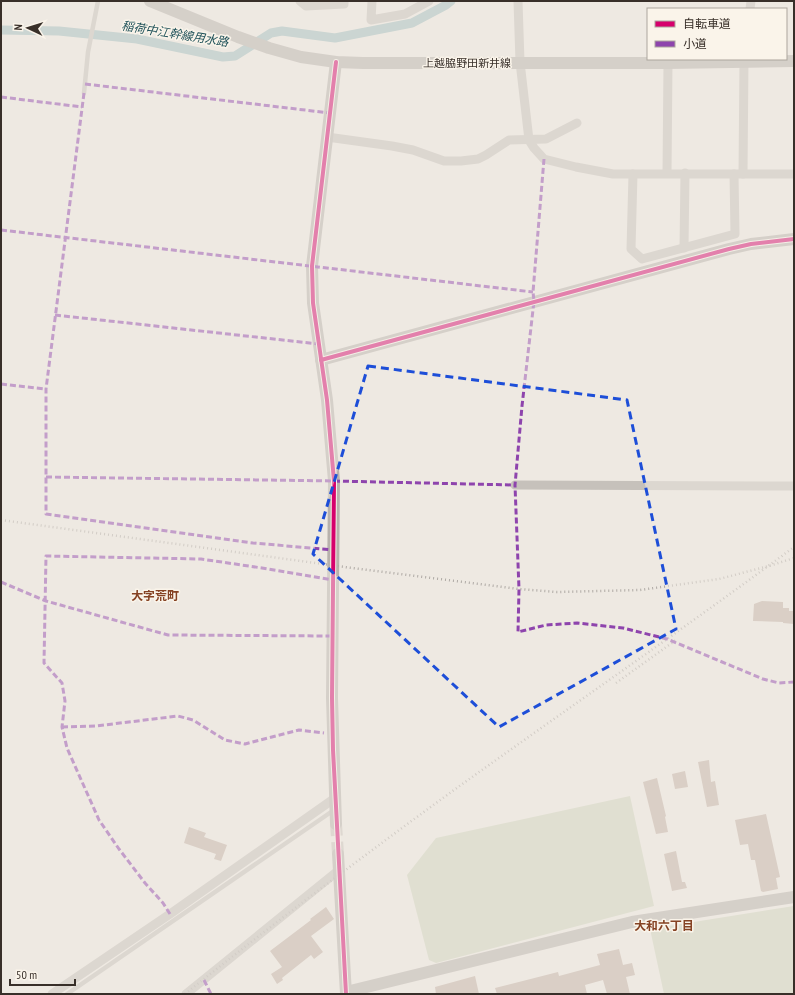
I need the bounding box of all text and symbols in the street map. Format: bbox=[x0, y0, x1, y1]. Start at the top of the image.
north arrow bbox=[8, 8, 48, 48]
legend bbox=[647, 8, 787, 60]
text: 自転車道 bbox=[683, 16, 731, 31]
water label: 稲荷中江幹線用水路 bbox=[121, 18, 231, 50]
text: N bbox=[11, 24, 25, 31]
text: 小道 bbox=[683, 36, 707, 51]
street label: 上越脇野田新井線 bbox=[423, 56, 511, 70]
district label: 大字荒町 bbox=[131, 588, 179, 603]
district label: 大和六丁目 bbox=[634, 918, 694, 933]
scale bar bbox=[10, 961, 75, 987]
text: 50 m bbox=[16, 967, 37, 982]

